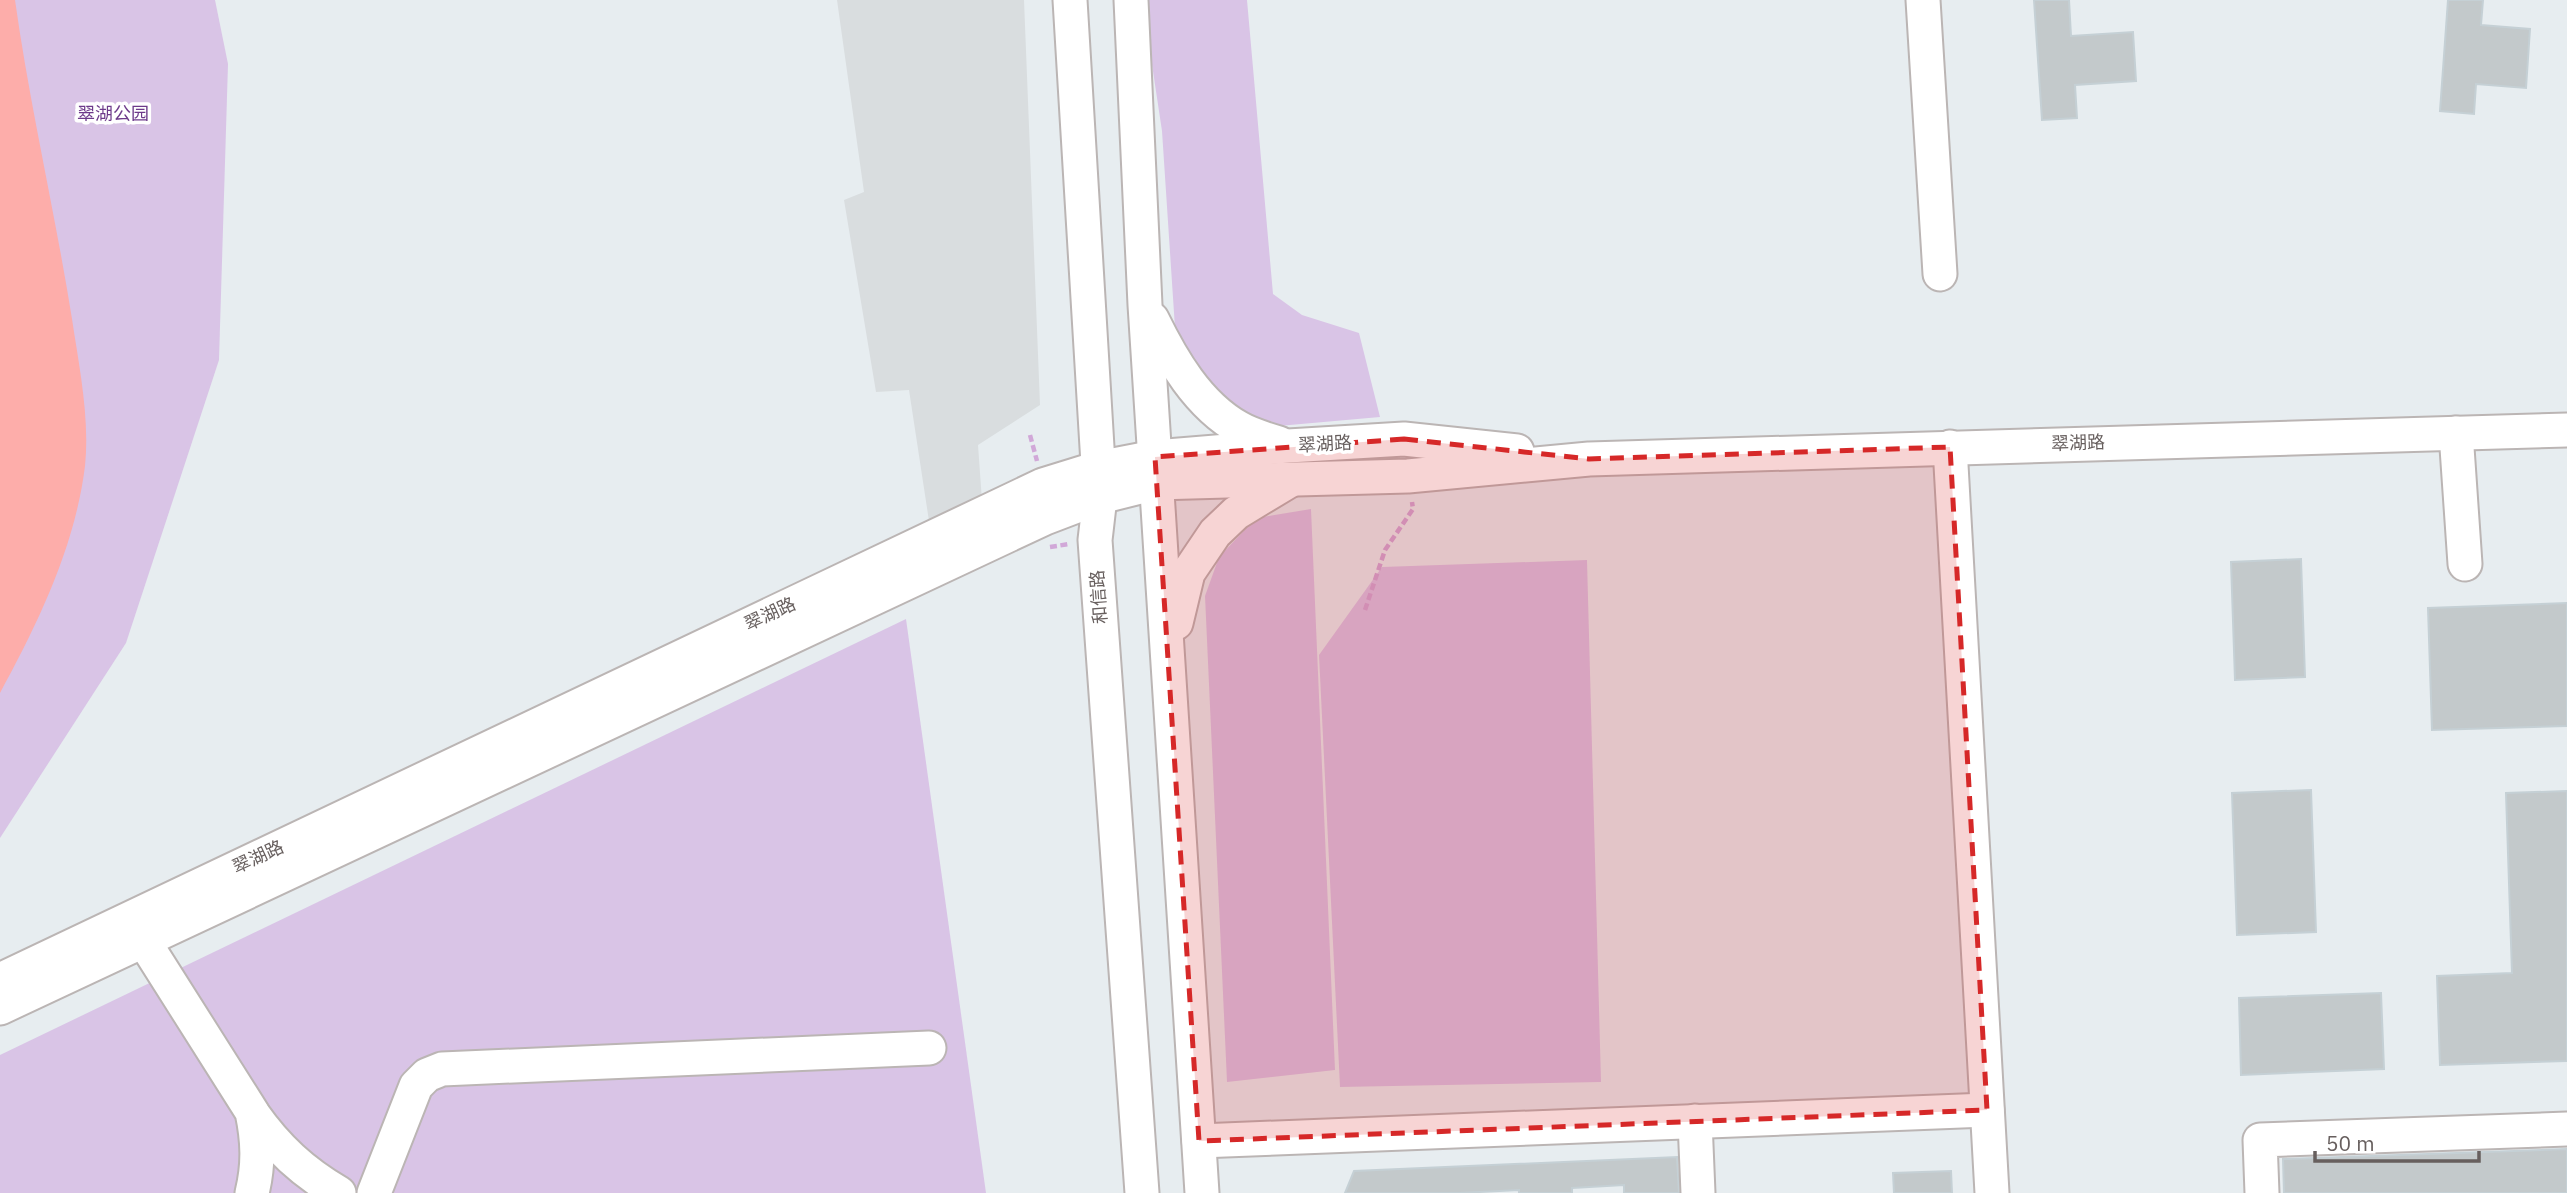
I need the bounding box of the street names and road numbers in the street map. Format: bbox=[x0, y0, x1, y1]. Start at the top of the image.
street label: 翠湖路 bbox=[2051, 430, 2105, 455]
street label: 翠湖路 bbox=[1297, 431, 1353, 456]
street label: 和信路 bbox=[1085, 569, 1112, 625]
street label: 翠湖路 bbox=[740, 592, 799, 635]
street label: 翠湖路 bbox=[228, 835, 287, 878]

